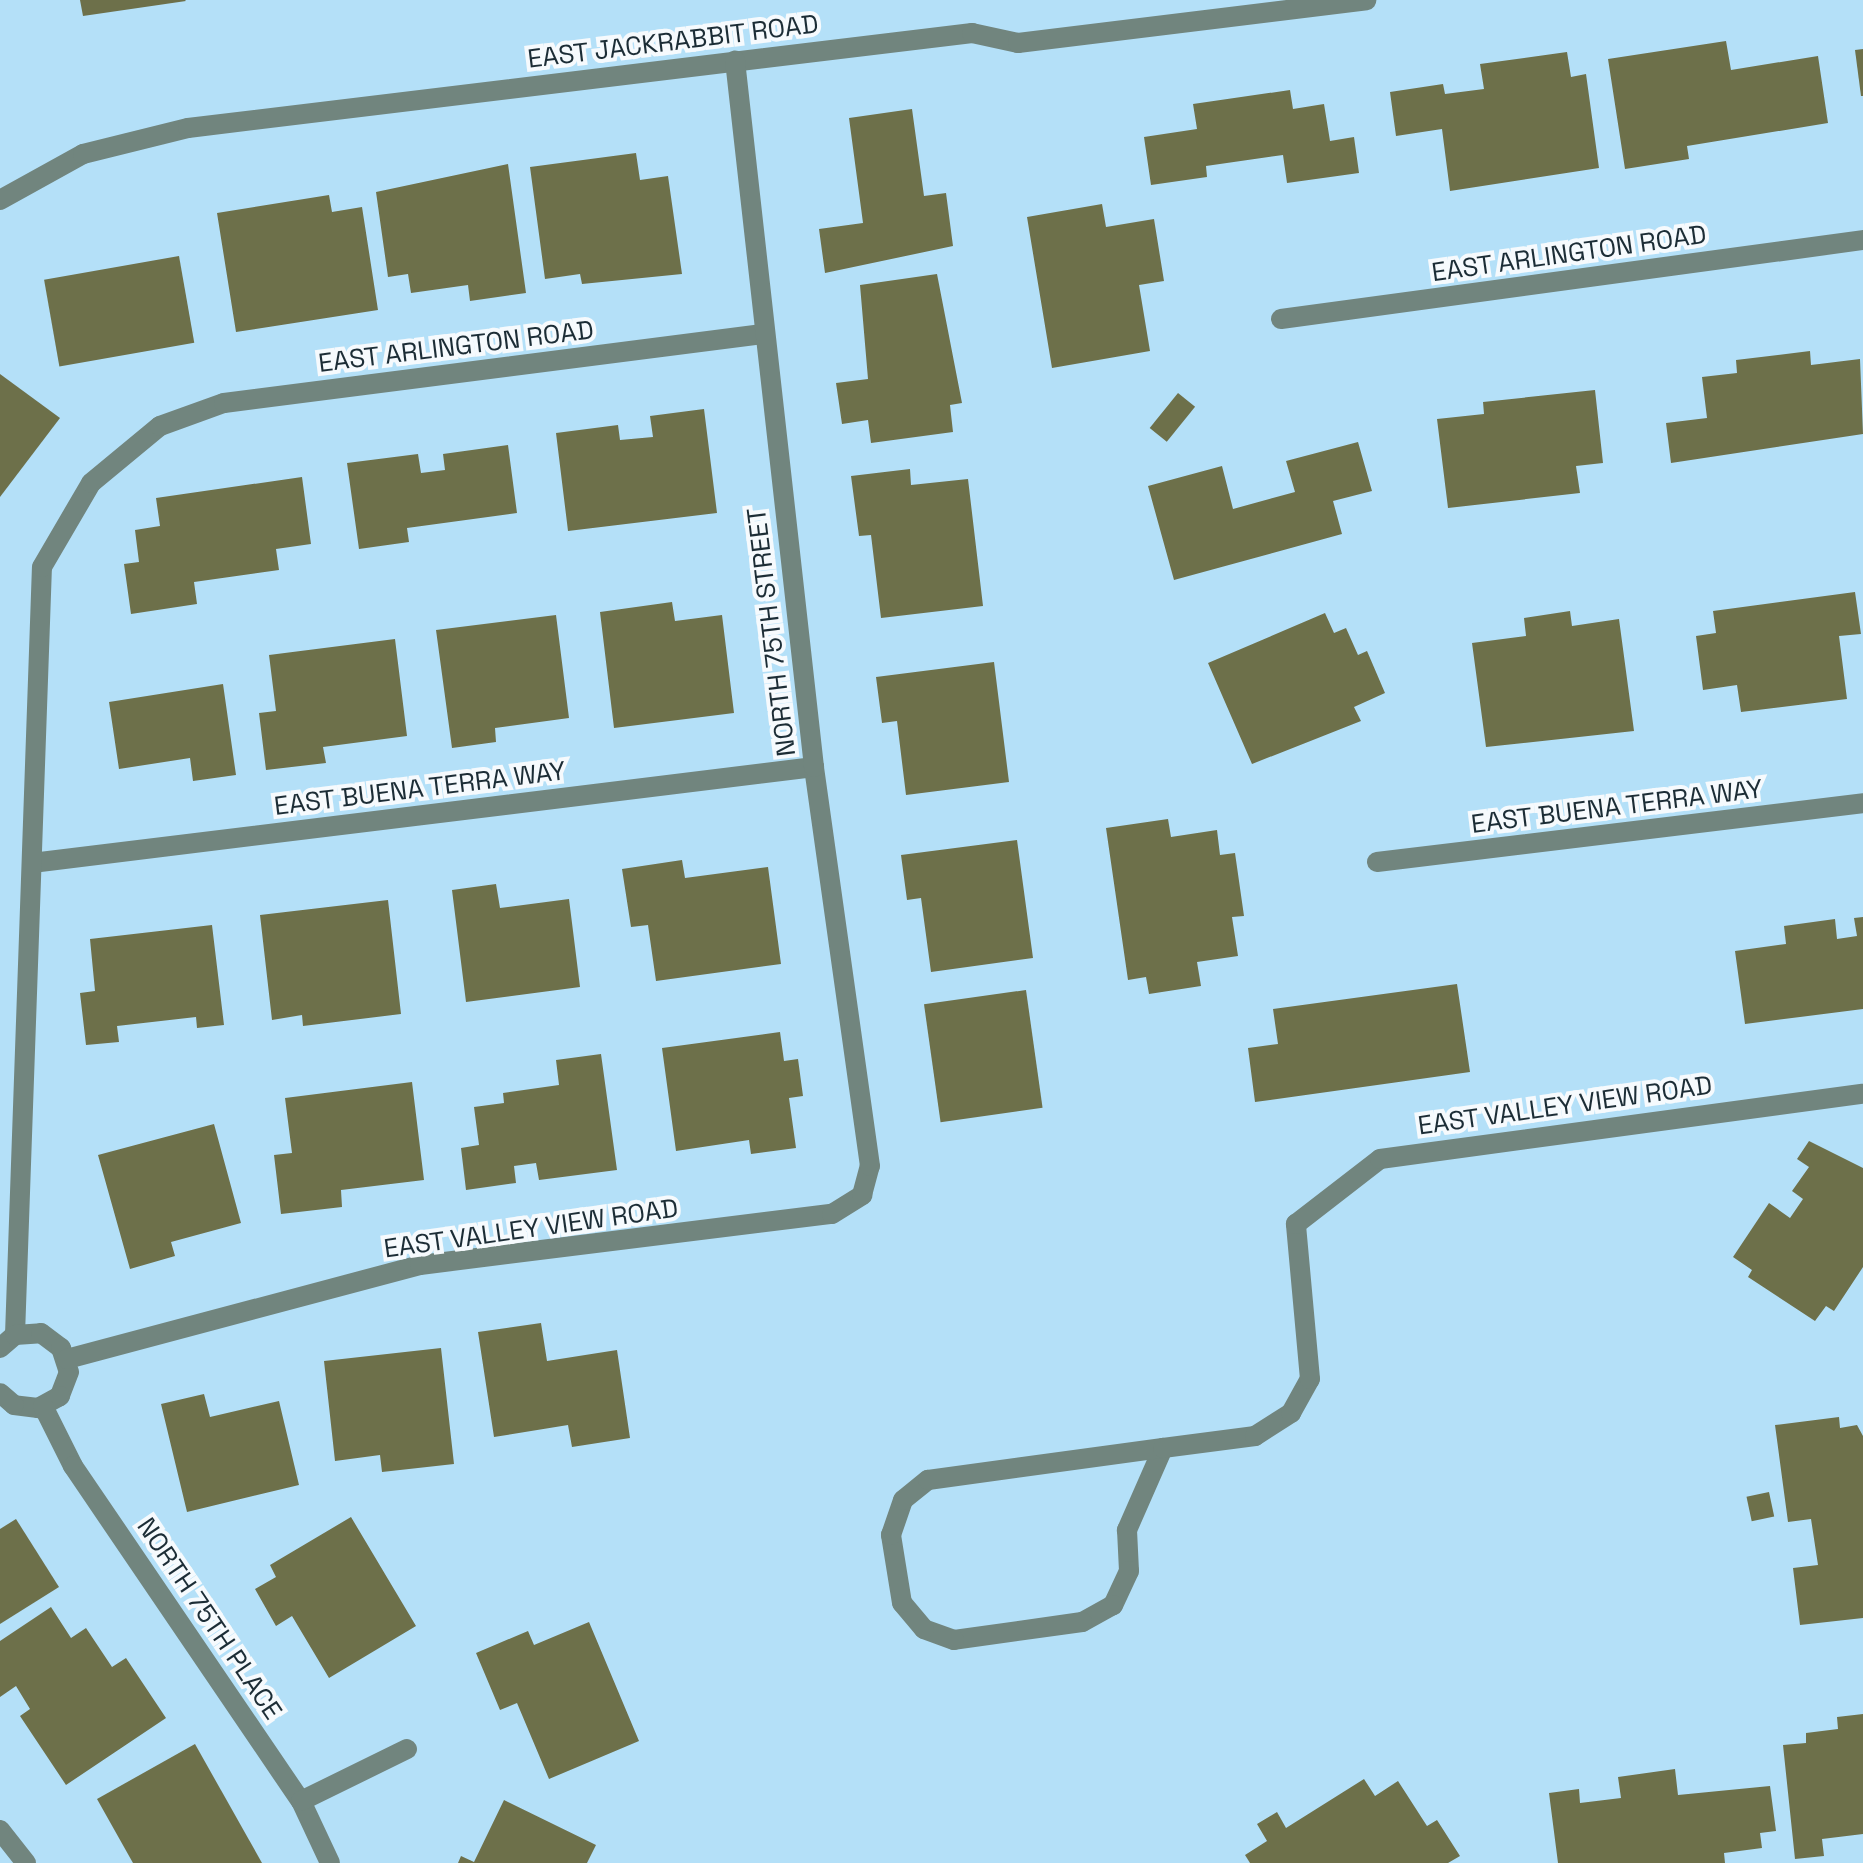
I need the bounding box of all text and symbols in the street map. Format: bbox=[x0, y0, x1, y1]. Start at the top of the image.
street label: EAST JACKRABBIT ROAD bbox=[525, 9, 821, 75]
street label: EAST ARLINGTON ROAD bbox=[1429, 219, 1709, 289]
street label: EAST ARLINGTON ROAD bbox=[316, 315, 596, 379]
street label: NORTH 75TH STREET bbox=[741, 506, 803, 758]
street label: EAST BUENA TERRA WAY bbox=[271, 755, 569, 823]
street label: EAST BUENA TERRA WAY bbox=[1468, 773, 1766, 841]
street label: EAST VALLEY VIEW ROAD bbox=[1415, 1070, 1715, 1142]
street label: EAST VALLEY VIEW ROAD bbox=[381, 1193, 681, 1265]
street label: NORTH 75TH PLACE bbox=[130, 1512, 288, 1726]

